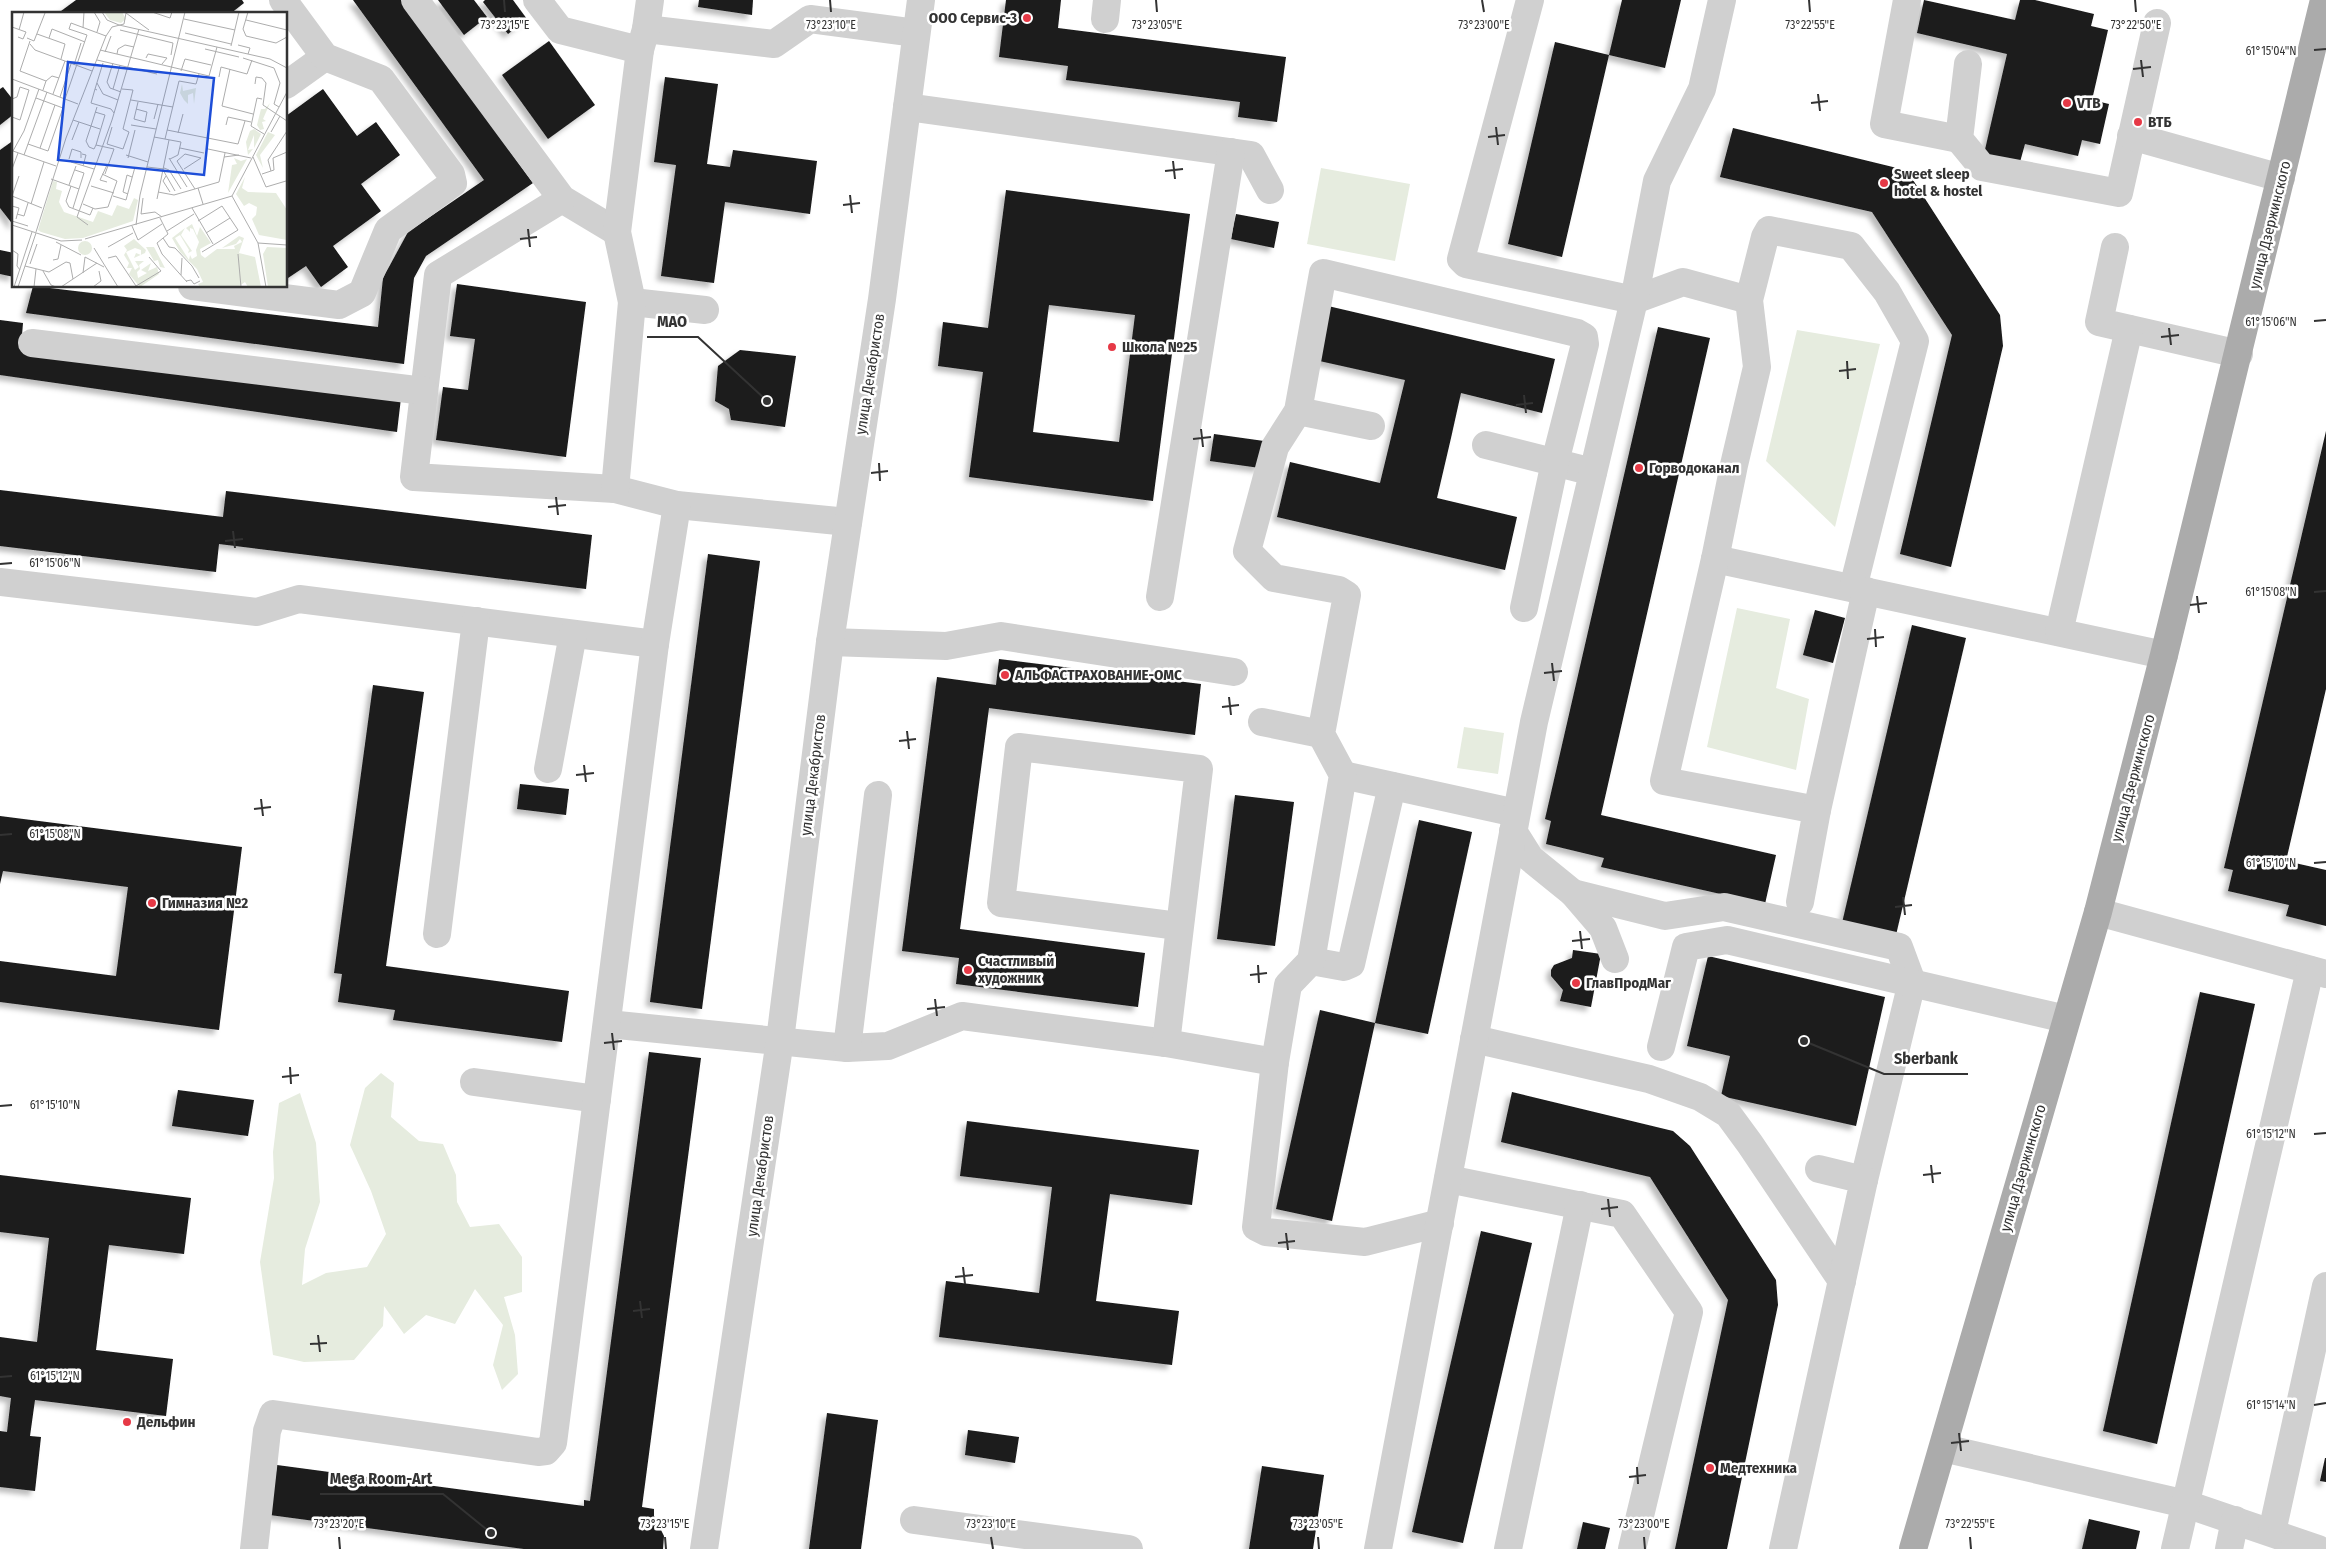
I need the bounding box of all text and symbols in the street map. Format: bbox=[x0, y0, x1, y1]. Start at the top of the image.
place label: ООО Сервис-3 bbox=[929, 9, 1017, 27]
inset map bbox=[12, 12, 288, 288]
marker: ООО Сервис-3 bbox=[1021, 12, 1033, 24]
text: 73°23'15"E bbox=[481, 18, 530, 32]
text: 73°23'10"E bbox=[806, 18, 856, 32]
text: 73°23'05"E bbox=[1132, 18, 1183, 32]
text: 73°23'00"E bbox=[1458, 18, 1510, 32]
text: 73°22'55"E bbox=[1785, 18, 1835, 32]
text: 73°22'50"E bbox=[2111, 18, 2162, 32]
text: 61°15'04"N bbox=[2245, 44, 2297, 58]
place label: VTB bbox=[2076, 94, 2101, 112]
marker: VTB bbox=[2061, 97, 2073, 109]
place label: ВТБ bbox=[2148, 113, 2172, 131]
marker: ВТБ bbox=[2132, 116, 2144, 128]
street label: улица Дзержинского bbox=[2245, 159, 2295, 291]
place label: Sweet sleep hotel & hostel bbox=[1894, 165, 1983, 200]
marker: Sweet sleep hotel & hostel bbox=[1878, 177, 1890, 189]
callout: МАО bbox=[647, 306, 698, 337]
text: МАО bbox=[657, 312, 687, 331]
street label: улица Декабристов bbox=[852, 312, 888, 436]
text: 61°15'06"N bbox=[2245, 315, 2297, 329]
place label: Школа №25 bbox=[1122, 338, 1197, 356]
marker: Школа №25 bbox=[1106, 341, 1118, 353]
place label: Горводоканал bbox=[1649, 459, 1739, 477]
marker: Горводоканал bbox=[1633, 462, 1645, 474]
text: 61°15'06"N bbox=[29, 556, 81, 570]
text: 61°15'08"N bbox=[2245, 585, 2297, 599]
place label: АЛЬФАСТРАХОВАНИЕ-ОМС bbox=[1014, 666, 1182, 684]
marker: АЛЬФАСТРАХОВАНИЕ-ОМС bbox=[999, 669, 1011, 681]
street label: улица Дзержинского bbox=[2107, 712, 2159, 844]
street label: улица Декабристов bbox=[797, 713, 829, 837]
text: 61°15'08"N bbox=[29, 827, 81, 841]
text: 61°15'10"N bbox=[2246, 856, 2296, 870]
place label: Гимназия №2 bbox=[162, 894, 248, 912]
marker: Гимназия №2 bbox=[146, 897, 158, 909]
place label: Счастливый художник bbox=[977, 952, 1054, 987]
marker: Счастливый художник bbox=[962, 964, 974, 976]
place label: ГлавПродМаг bbox=[1586, 974, 1671, 992]
marker: ГлавПродМаг bbox=[1570, 977, 1582, 989]
callout: Sberbank bbox=[1884, 1043, 1968, 1074]
text: Sberbank bbox=[1894, 1049, 1959, 1068]
text: 61°15'10"N bbox=[30, 1098, 80, 1112]
street label: улица Дзержинского bbox=[1996, 1102, 2050, 1234]
street label: улица Декабристов bbox=[743, 1114, 777, 1238]
text: 61°15'12"N bbox=[2246, 1127, 2296, 1141]
text: 61°15'12"N bbox=[30, 1369, 80, 1383]
text: 61°15'14"N bbox=[2246, 1398, 2296, 1412]
place label: Дельфин bbox=[136, 1413, 195, 1431]
marker: Дельфин bbox=[121, 1416, 133, 1428]
place label: Медтехника bbox=[1720, 1459, 1797, 1477]
marker: Медтехника bbox=[1704, 1462, 1716, 1474]
callout: Mega Room-Art bbox=[320, 1463, 443, 1494]
text: Mega Room-Art bbox=[330, 1469, 433, 1488]
text: 73°23'20"E bbox=[314, 1517, 365, 1531]
text: 73°23'15"E bbox=[641, 1517, 690, 1531]
text: 73°23'10"E bbox=[966, 1517, 1016, 1531]
text: 73°23'05"E bbox=[1293, 1517, 1344, 1531]
text: 73°23'00"E bbox=[1618, 1517, 1670, 1531]
text: 73°22'55"E bbox=[1945, 1517, 1995, 1531]

